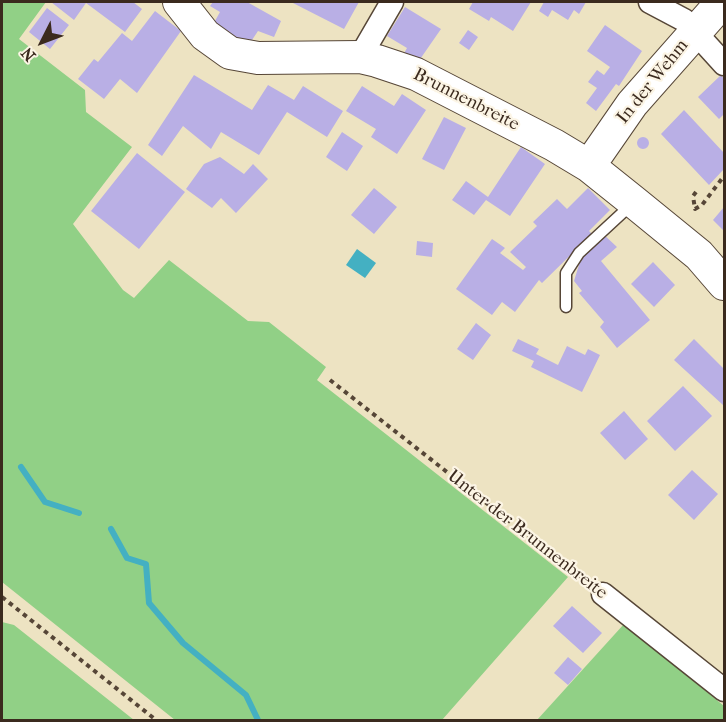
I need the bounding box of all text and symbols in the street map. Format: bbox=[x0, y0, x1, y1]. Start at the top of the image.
north arrow bbox=[12, 12, 72, 72]
street label: In der Wehm bbox=[613, 36, 693, 128]
text: N bbox=[17, 44, 39, 65]
street label: Brunnenbreite bbox=[409, 64, 523, 136]
street label: Unter der Brunnenbreite bbox=[443, 466, 611, 604]

